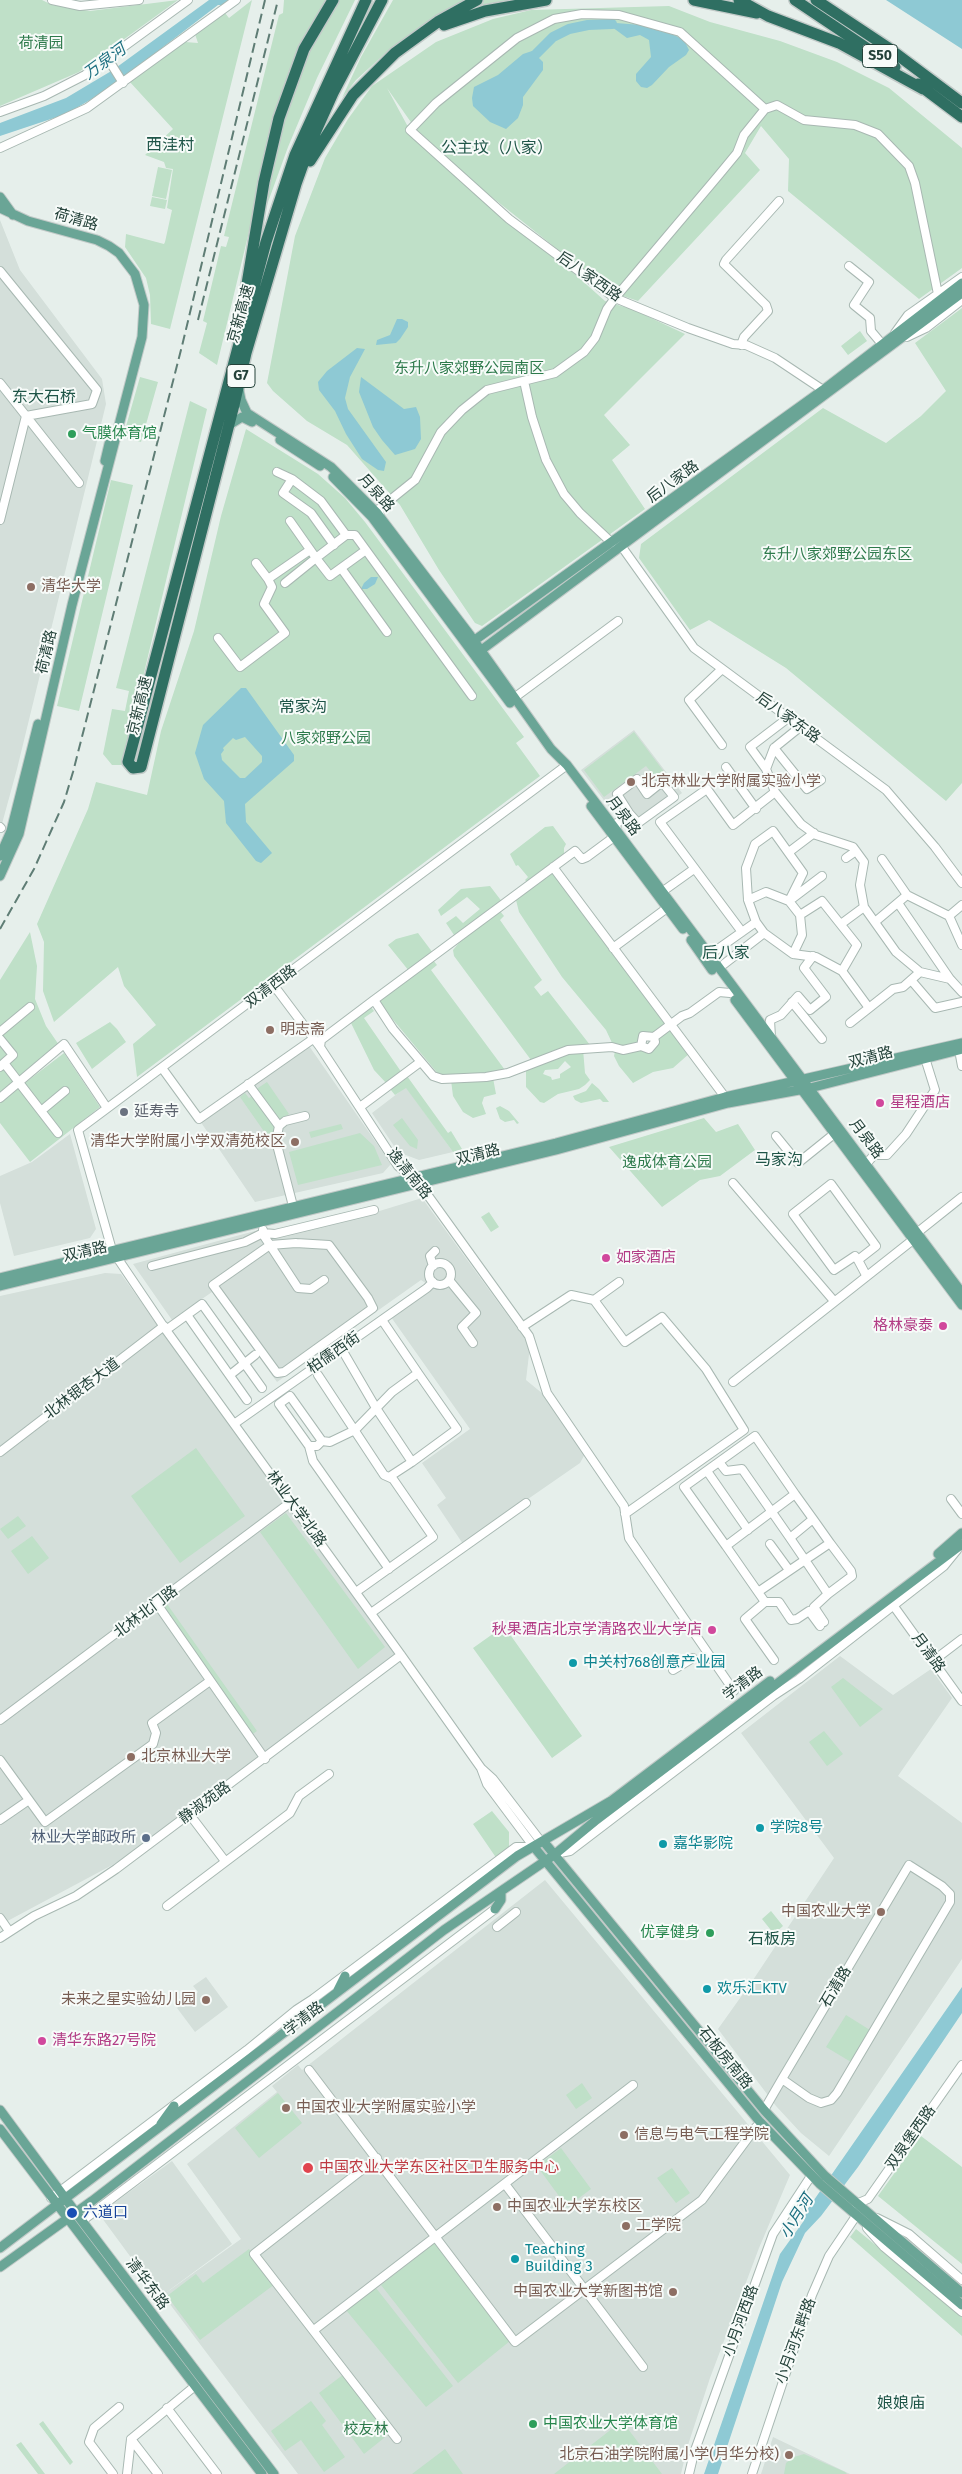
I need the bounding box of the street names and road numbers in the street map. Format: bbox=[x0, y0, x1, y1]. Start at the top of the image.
road number: S50 bbox=[862, 44, 898, 68]
street label: 荷清路 bbox=[52, 205, 100, 235]
street label: 后八家西路 bbox=[553, 248, 625, 306]
street label: 京新高速 bbox=[224, 283, 258, 345]
road number: G7 bbox=[227, 364, 255, 388]
street label: 后八家路 bbox=[643, 457, 703, 507]
street label: 月泉路 bbox=[354, 470, 398, 516]
street label: 荷清路 bbox=[33, 628, 61, 676]
street label: 京新高速 bbox=[124, 675, 156, 737]
street label: 后八家东路 bbox=[752, 689, 824, 747]
street label: 月泉路 bbox=[602, 793, 644, 839]
street label: 双清西路 bbox=[242, 962, 300, 1012]
street label: 双清路 bbox=[847, 1043, 895, 1073]
street label: 月泉路 bbox=[845, 1116, 887, 1162]
street label: 双清路 bbox=[454, 1141, 502, 1169]
street label: 逸清南路 bbox=[383, 1145, 435, 1203]
street label: 双清路 bbox=[61, 1238, 109, 1266]
street label: 柏儒西街 bbox=[304, 1328, 364, 1378]
street label: 北林银杏大道 bbox=[41, 1355, 123, 1423]
street label: 林业大学北路 bbox=[262, 1467, 330, 1551]
street label: 北林北门路 bbox=[111, 1582, 181, 1642]
street label: 月清路 bbox=[907, 1630, 949, 1676]
street label: 学清路 bbox=[720, 1663, 766, 1705]
street label: 静淑苑路 bbox=[175, 1778, 235, 1828]
street label: 石清路 bbox=[817, 1963, 855, 2011]
street label: 学清路 bbox=[281, 1998, 327, 2040]
street label: 石板房南路 bbox=[694, 2023, 756, 2093]
street label: 双泉堡西路 bbox=[882, 2102, 940, 2174]
street label: 清华东路 bbox=[122, 2255, 172, 2313]
street label: 小月河西路 bbox=[720, 2283, 762, 2359]
street label: 小月河东畔路 bbox=[772, 2296, 820, 2386]

